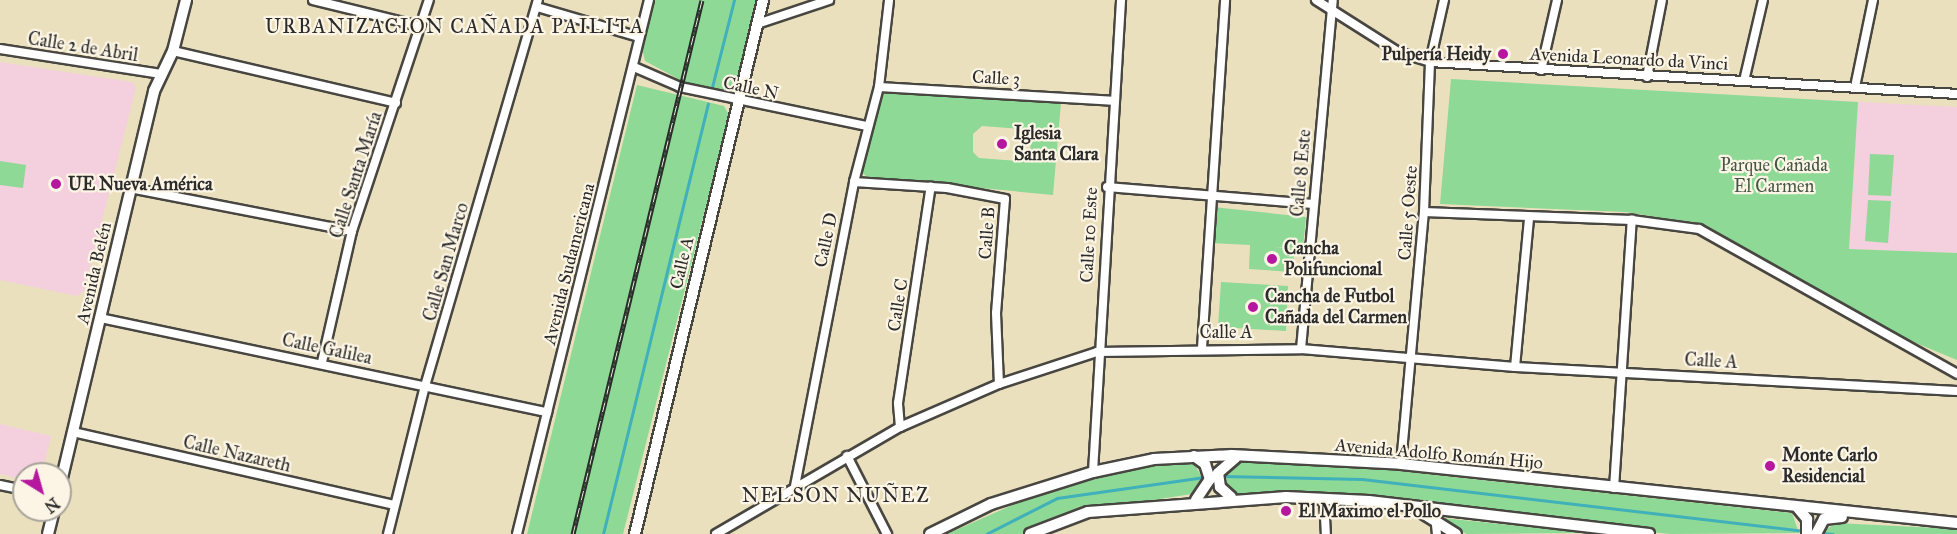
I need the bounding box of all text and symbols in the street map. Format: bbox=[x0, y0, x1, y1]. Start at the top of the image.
district label: URBANIZACION CAÑADA PAILITA bbox=[265, 14, 645, 38]
street label: Calle 2 de Abril bbox=[26, 28, 140, 66]
place label: Pulpería Heidy bbox=[1381, 43, 1491, 65]
street label: Avenida Leonardo da Vinci bbox=[1529, 43, 1729, 75]
marker: Pulpería Heidy bbox=[1496, 47, 1510, 61]
street label: Calle 3 bbox=[971, 66, 1021, 90]
street label: Calle N bbox=[721, 72, 781, 104]
street label: Calle Santa María bbox=[325, 109, 387, 241]
place label: Iglesia Santa Clara bbox=[1014, 123, 1099, 166]
street label: Calle 8 Este bbox=[1286, 128, 1316, 218]
marker: Iglesia Santa Clara bbox=[995, 137, 1009, 151]
park label: Parque Cañada El Carmen bbox=[1720, 155, 1828, 198]
street label: Calle 5 Oeste bbox=[1394, 165, 1422, 261]
place label: UE Nueva América bbox=[68, 173, 213, 195]
marker: UE Nueva América bbox=[49, 177, 63, 191]
street label: Avenida Sudamericana bbox=[538, 181, 600, 347]
street label: Calle 10 Este bbox=[1076, 187, 1102, 283]
street label: Calle San Marco bbox=[419, 200, 473, 324]
street label: Calle B bbox=[974, 206, 1000, 260]
street label: Calle D bbox=[810, 211, 842, 269]
street label: Avenida Belén bbox=[72, 220, 116, 326]
street label: Calle A bbox=[666, 235, 698, 291]
place label: Cancha Polifuncional bbox=[1284, 238, 1382, 280]
marker: Cancha Polifuncional bbox=[1265, 252, 1279, 266]
street label: Calle C bbox=[883, 277, 913, 333]
place label: Cancha de Futbol Cañada del Carmen bbox=[1265, 286, 1407, 328]
marker: Cancha de Futbol Cañada del Carmen bbox=[1246, 300, 1260, 314]
street label: Calle A bbox=[1199, 321, 1253, 343]
street label: Calle Galilea bbox=[280, 329, 374, 369]
street label: Calle A bbox=[1684, 349, 1738, 373]
street label: Calle Nazareth bbox=[181, 431, 293, 477]
street label: Avenida Adolfo Román Hijo bbox=[1334, 434, 1544, 474]
place label: Monte Carlo Residencial bbox=[1782, 445, 1877, 488]
marker: Monte Carlo Residencial bbox=[1763, 459, 1777, 473]
north arrow bbox=[12, 462, 72, 522]
district label: NELSON NUÑEZ bbox=[742, 483, 930, 507]
text: N bbox=[41, 494, 63, 517]
place label: El Maximo el Pollo bbox=[1298, 500, 1441, 522]
marker: El Maximo el Pollo bbox=[1279, 504, 1293, 518]

